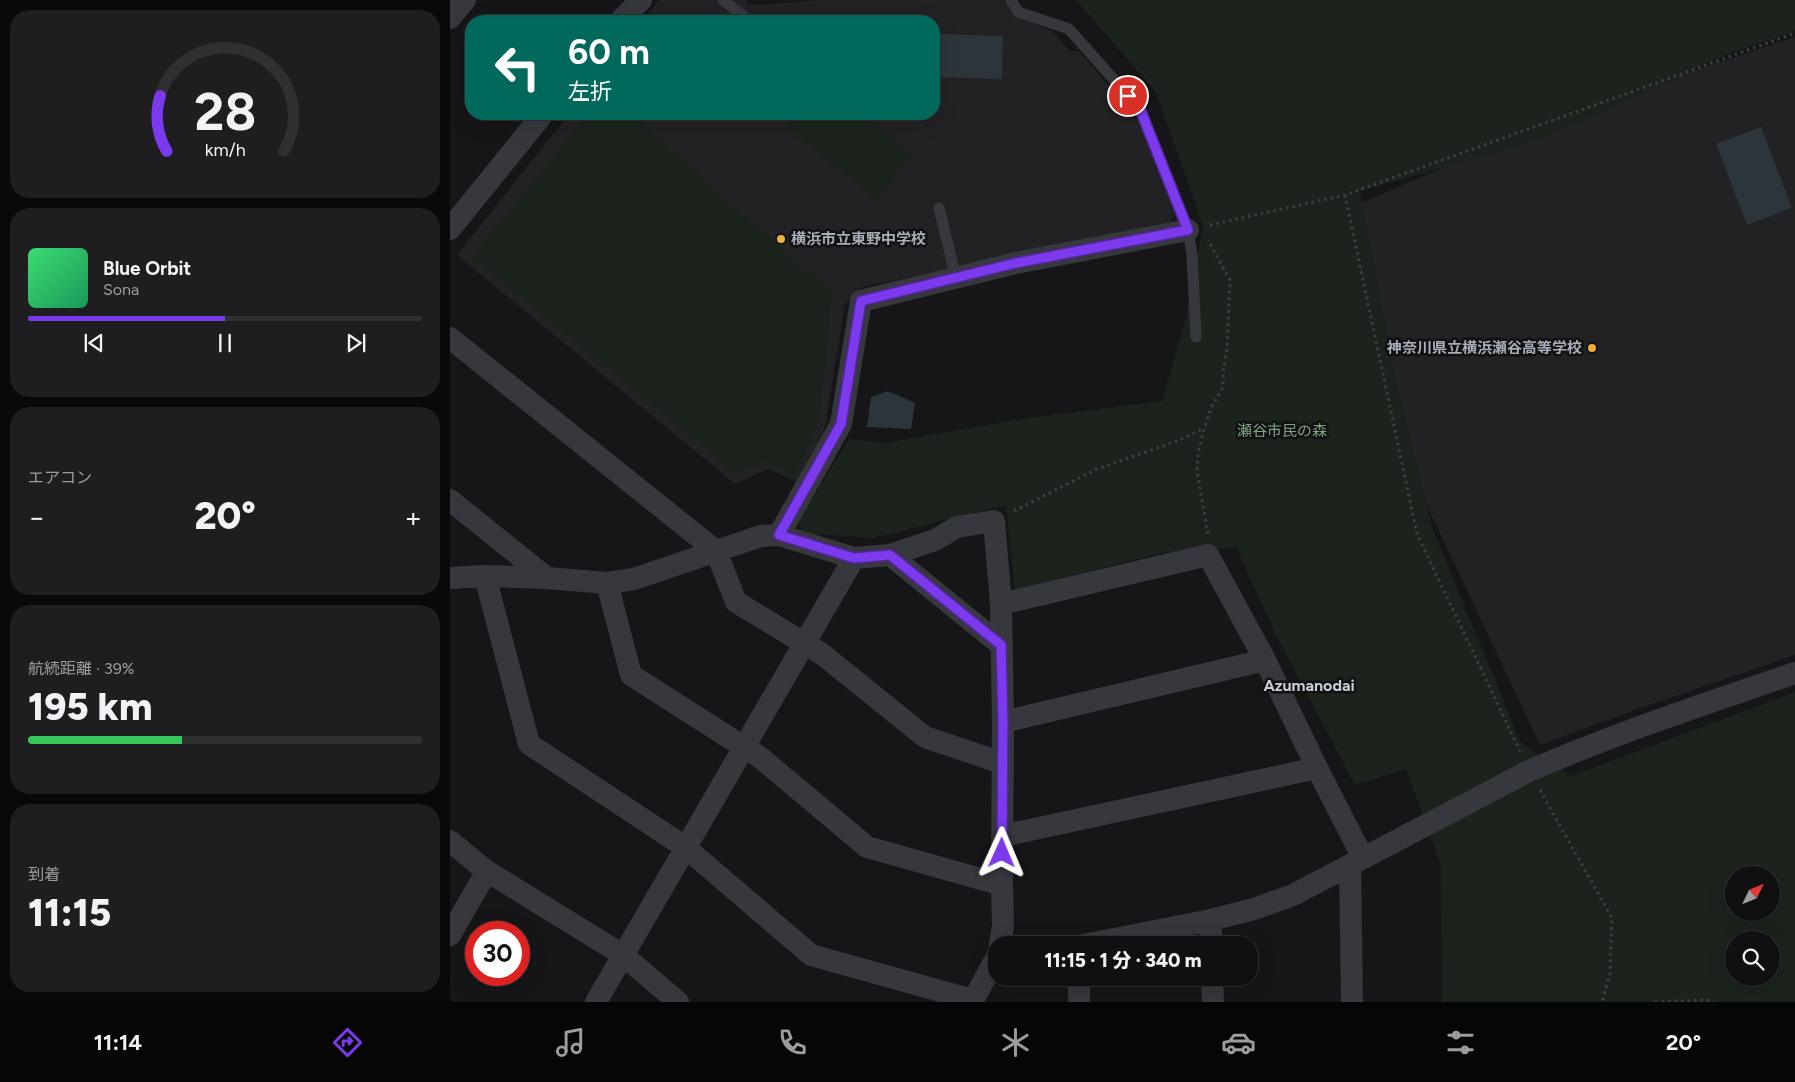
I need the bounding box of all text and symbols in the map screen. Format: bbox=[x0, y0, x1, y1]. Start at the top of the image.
text: 60 m bbox=[568, 31, 650, 73]
icon: left bbox=[485, 35, 550, 100]
pin bbox=[1107, 75, 1149, 117]
text: 左折 bbox=[568, 78, 612, 105]
text: 28 bbox=[194, 81, 256, 143]
icon: arrive bbox=[1114, 82, 1142, 110]
text: km/h bbox=[205, 139, 245, 160]
place label: 横浜市立東野中学校 bbox=[791, 230, 926, 248]
marker: 横浜市立東野中学校 bbox=[775, 233, 787, 245]
text: Blue Orbit bbox=[103, 257, 191, 280]
text: Sona bbox=[103, 280, 139, 299]
icon: previous bbox=[80, 329, 108, 357]
icon: pause bbox=[211, 329, 239, 357]
icon: next bbox=[342, 329, 370, 357]
place label: 神奈川県立横浜瀬谷高等学校 bbox=[1386, 339, 1582, 357]
marker: 神奈川県立横浜瀬谷高等学校 bbox=[1586, 342, 1598, 354]
park label: 瀬谷市民の森 bbox=[1237, 422, 1327, 440]
text: エアコン bbox=[28, 468, 92, 487]
text: 20° bbox=[194, 493, 256, 539]
text: − bbox=[28, 500, 45, 534]
text: + bbox=[405, 500, 422, 534]
text: 航続距離 · 39% bbox=[28, 659, 134, 678]
district label: Azumanodai bbox=[1263, 676, 1355, 695]
text: 195 km bbox=[28, 684, 152, 730]
position arrow bbox=[975, 826, 1027, 878]
text: 到着 bbox=[28, 865, 60, 884]
north arrow bbox=[1725, 866, 1780, 921]
map controls bbox=[1725, 866, 1780, 986]
text: 11:15 bbox=[28, 890, 111, 936]
speed limit sign: 30 bbox=[465, 921, 530, 986]
button: search bbox=[1725, 931, 1780, 986]
text: 11:15 · 1 分 · 340 m bbox=[1044, 949, 1202, 972]
icon: directions bbox=[330, 1025, 365, 1060]
icon: music bbox=[553, 1025, 588, 1060]
icon: phone bbox=[775, 1025, 810, 1060]
icon: climate bbox=[998, 1025, 1033, 1060]
icon: car bbox=[1221, 1025, 1256, 1060]
icon: filters bbox=[1443, 1025, 1478, 1060]
text: 11:14 bbox=[94, 1029, 142, 1056]
text: 20° bbox=[1666, 1029, 1701, 1056]

